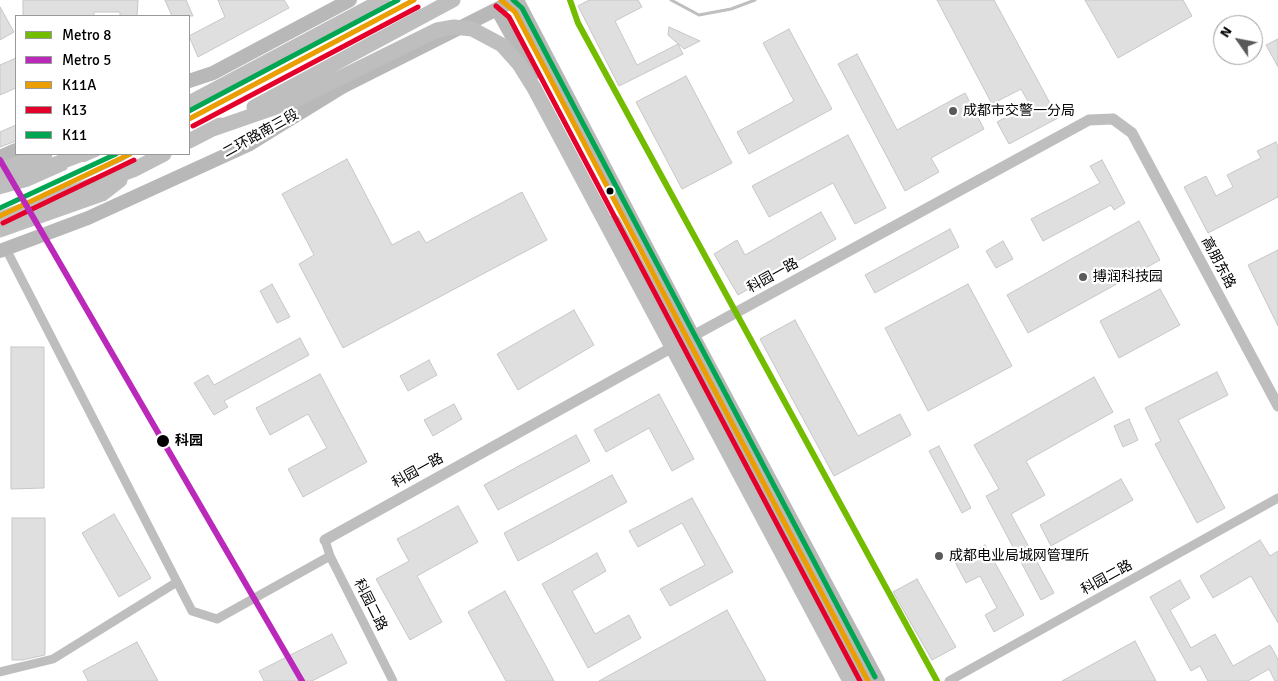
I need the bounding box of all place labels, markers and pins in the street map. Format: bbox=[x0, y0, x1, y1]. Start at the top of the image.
place label: 成都市交警一分局 bbox=[963, 103, 1075, 119]
marker: 成都市交警一分局 bbox=[947, 105, 959, 117]
unlabelled marker bbox=[605, 186, 615, 196]
place label: 搏润科技园 bbox=[1093, 269, 1163, 285]
marker: 搏润科技园 bbox=[1077, 271, 1089, 283]
marker: 科园 bbox=[155, 433, 171, 449]
place label: 科园 bbox=[175, 433, 203, 449]
place label: 成都电业局城网管理所 bbox=[949, 548, 1089, 564]
marker: 成都电业局城网管理所 bbox=[933, 550, 945, 562]

